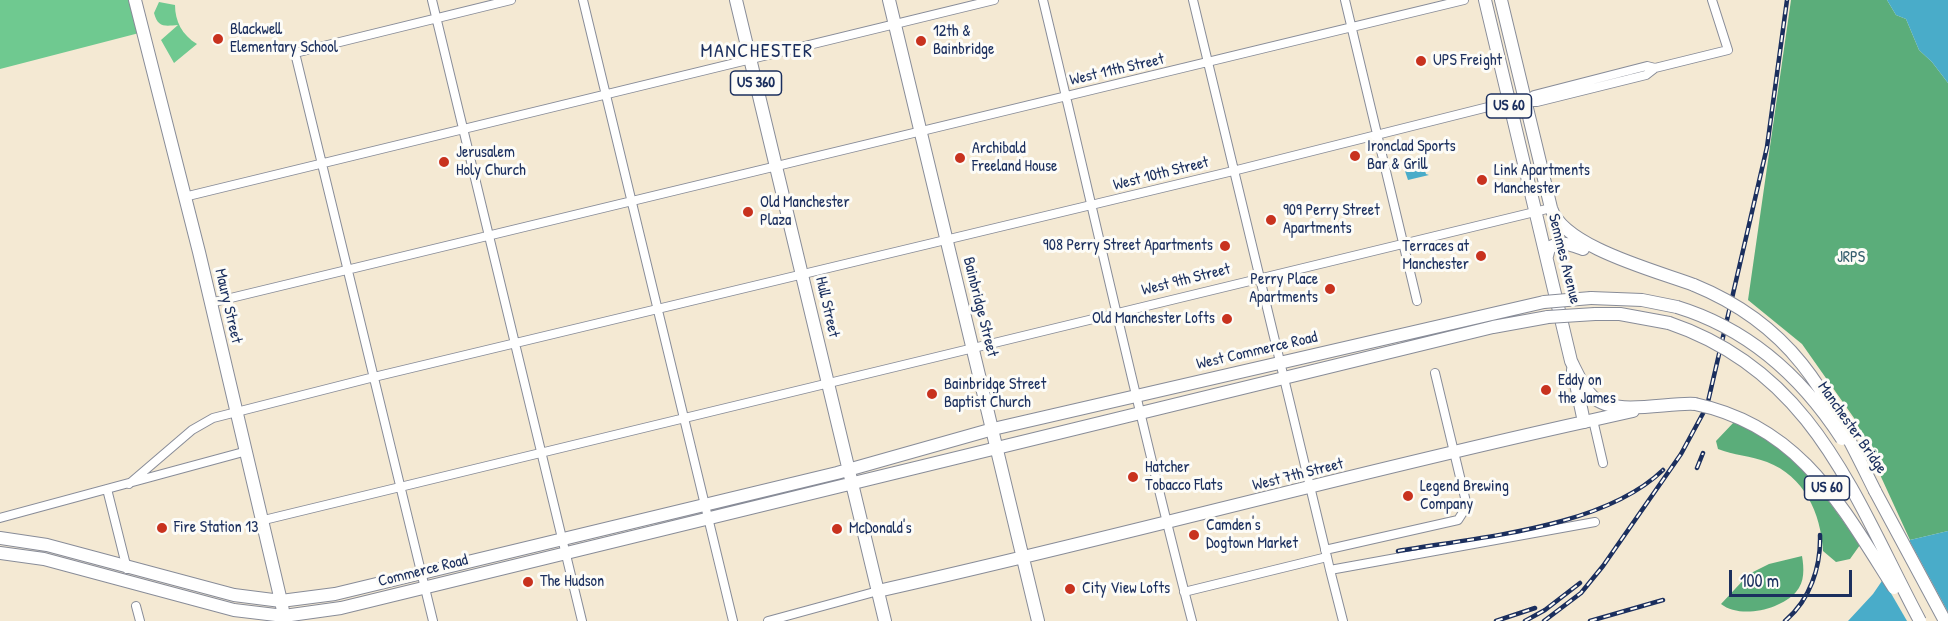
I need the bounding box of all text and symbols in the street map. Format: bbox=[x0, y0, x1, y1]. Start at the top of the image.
place label: Blackwell Elementary School bbox=[230, 20, 338, 58]
place label: 12th & Bainbridge bbox=[933, 22, 994, 60]
marker: Blackwell Elementary School bbox=[211, 32, 225, 46]
marker: 12th & Bainbridge bbox=[914, 34, 928, 48]
district label: MANCHESTER bbox=[701, 40, 813, 64]
street label: West 11th Street bbox=[1068, 50, 1166, 90]
place label: UPS Freight bbox=[1433, 51, 1502, 71]
marker: UPS Freight bbox=[1414, 54, 1428, 68]
road number: US 360 bbox=[730, 71, 782, 95]
road number: US 60 bbox=[1486, 94, 1532, 118]
place label: Ironclad Sports Bar & Grill bbox=[1367, 137, 1456, 175]
place label: Archibald Freeland House bbox=[972, 139, 1057, 177]
place label: Jerusalem Holy Church bbox=[456, 143, 526, 181]
marker: Ironclad Sports Bar & Grill bbox=[1348, 149, 1362, 163]
marker: Archibald Freeland House bbox=[953, 151, 967, 165]
street label: West 10th Street bbox=[1111, 153, 1211, 195]
marker: Jerusalem Holy Church bbox=[437, 155, 451, 169]
place label: Link Apartments Manchester bbox=[1494, 161, 1590, 199]
marker: Link Apartments Manchester bbox=[1475, 173, 1489, 187]
place label: Old Manchester Plaza bbox=[760, 193, 850, 231]
place label: 909 Perry Street Apartments bbox=[1283, 201, 1380, 239]
marker: Old Manchester Plaza bbox=[741, 205, 755, 219]
street label: Semmes Avenue bbox=[1544, 212, 1584, 306]
marker: 909 Perry Street Apartments bbox=[1264, 213, 1278, 227]
place label: 908 Perry Street Apartments bbox=[1043, 236, 1213, 256]
place label: Terraces at Manchester bbox=[1402, 237, 1469, 275]
marker: 908 Perry Street Apartments bbox=[1218, 239, 1232, 253]
park label: JRPS bbox=[1837, 248, 1865, 268]
marker: Terraces at Manchester bbox=[1474, 249, 1488, 263]
street label: Bainbridge Street bbox=[958, 255, 1002, 359]
street label: West 9th Street bbox=[1140, 260, 1232, 300]
street label: Maury Street bbox=[210, 267, 246, 345]
place label: Perry Place Apartments bbox=[1249, 270, 1318, 308]
street label: Hull Street bbox=[811, 275, 843, 339]
marker: Perry Place Apartments bbox=[1323, 282, 1337, 296]
place label: Old Manchester Lofts bbox=[1092, 309, 1215, 329]
marker: Old Manchester Lofts bbox=[1220, 312, 1234, 326]
street label: West Commerce Road bbox=[1195, 328, 1319, 374]
place label: Eddy on the James bbox=[1558, 371, 1616, 409]
place label: Bainbridge Street Baptist Church bbox=[944, 375, 1046, 413]
street label: Manchester Bridge bbox=[1813, 378, 1891, 478]
marker: Eddy on the James bbox=[1539, 383, 1553, 397]
marker: Bainbridge Street Baptist Church bbox=[925, 387, 939, 401]
street label: West 7th Street bbox=[1251, 454, 1345, 496]
place label: Hatcher Tobacco Flats bbox=[1145, 458, 1223, 496]
marker: Hatcher Tobacco Flats bbox=[1126, 470, 1140, 484]
road number: US 60 bbox=[1804, 476, 1850, 500]
place label: Legend Brewing Company bbox=[1420, 477, 1509, 515]
marker: Legend Brewing Company bbox=[1401, 489, 1415, 503]
place label: Camden's Dogtown Market bbox=[1206, 516, 1298, 554]
place label: Fire Station 13 bbox=[174, 518, 258, 538]
place label: McDonald's bbox=[849, 519, 912, 539]
marker: Fire Station 13 bbox=[155, 521, 169, 535]
marker: McDonald's bbox=[830, 522, 844, 536]
marker: Camden's Dogtown Market bbox=[1187, 528, 1201, 542]
street label: Commerce Road bbox=[376, 551, 470, 591]
scale bar bbox=[1732, 558, 1855, 596]
text: 100 m bbox=[1740, 568, 1779, 593]
place label: The Hudson bbox=[540, 572, 604, 592]
marker: The Hudson bbox=[521, 575, 535, 589]
place label: City View Lofts bbox=[1082, 579, 1170, 599]
marker: City View Lofts bbox=[1063, 582, 1077, 596]

